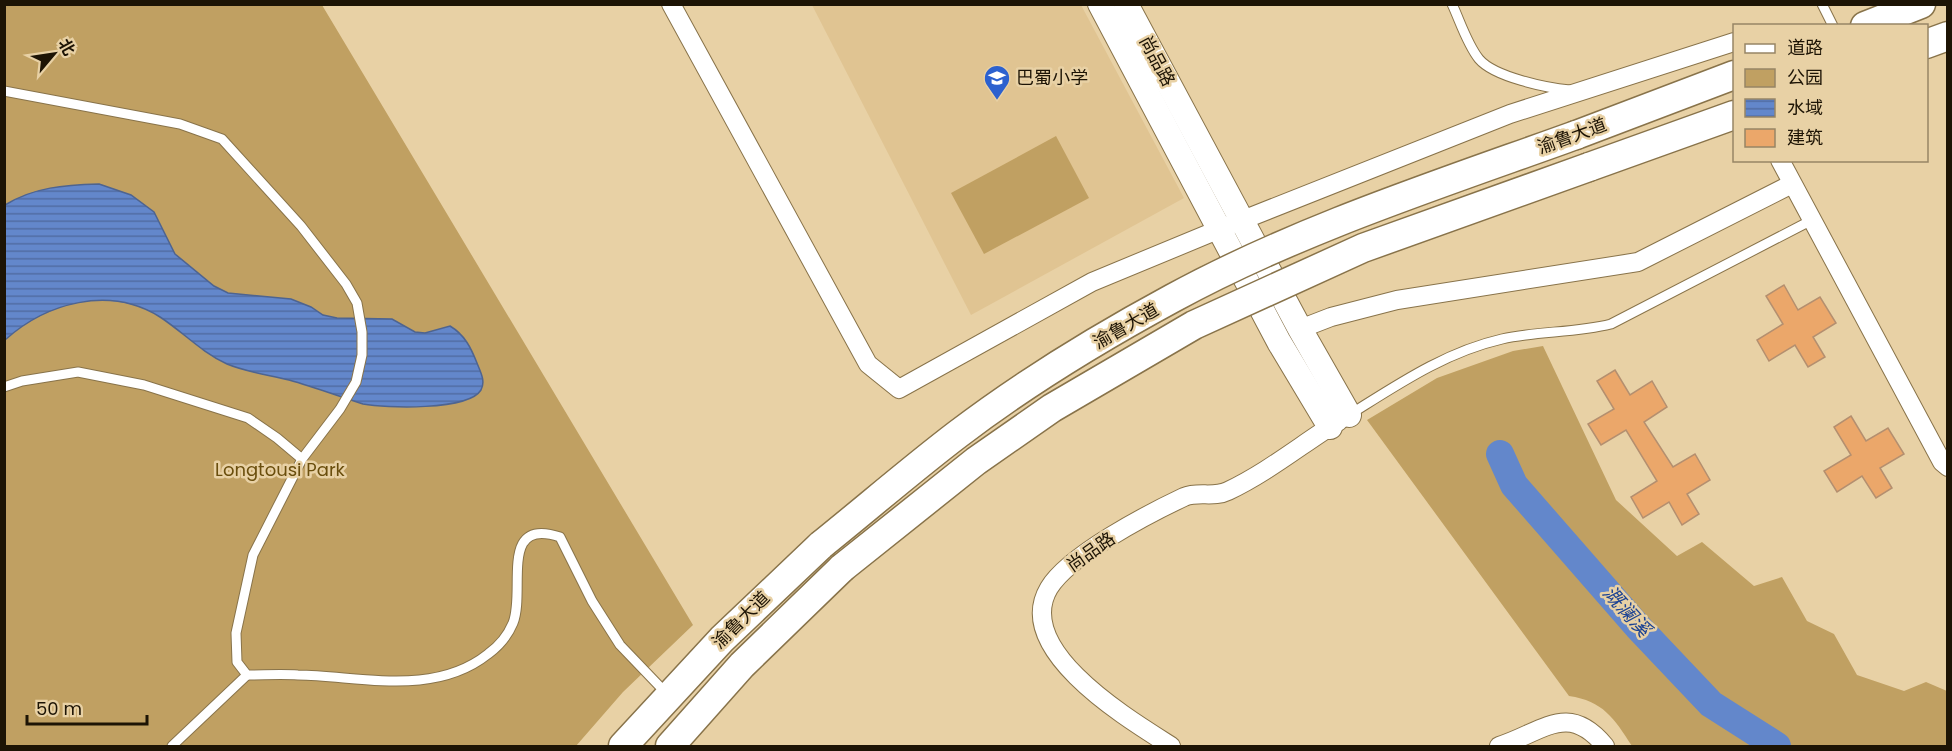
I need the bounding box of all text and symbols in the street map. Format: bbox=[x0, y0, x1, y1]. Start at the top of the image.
north arrow bbox=[24, 24, 84, 84]
legend bbox=[1733, 24, 1928, 162]
street label: 尚品路 bbox=[1134, 31, 1181, 90]
text: 北 bbox=[53, 34, 81, 60]
text: 道路 bbox=[1787, 35, 1823, 60]
school or university icon: 巴蜀小学 bbox=[982, 63, 1012, 101]
place label: 巴蜀小学 bbox=[1016, 65, 1088, 90]
text: 公园 bbox=[1787, 65, 1823, 90]
text: 水域 bbox=[1787, 95, 1823, 120]
street label: 渝鲁大道 bbox=[1534, 111, 1610, 160]
text: 建筑 bbox=[1787, 125, 1823, 150]
street label: 渝鲁大道 bbox=[1088, 297, 1163, 354]
park label: Longtousi Park bbox=[215, 457, 346, 482]
street label: 尚品路 bbox=[1061, 526, 1120, 577]
water label: 溉澜溪 bbox=[1597, 579, 1659, 644]
street label: 渝鲁大道 bbox=[706, 585, 775, 654]
scale bar bbox=[27, 688, 147, 726]
text: 50 m bbox=[36, 696, 82, 721]

